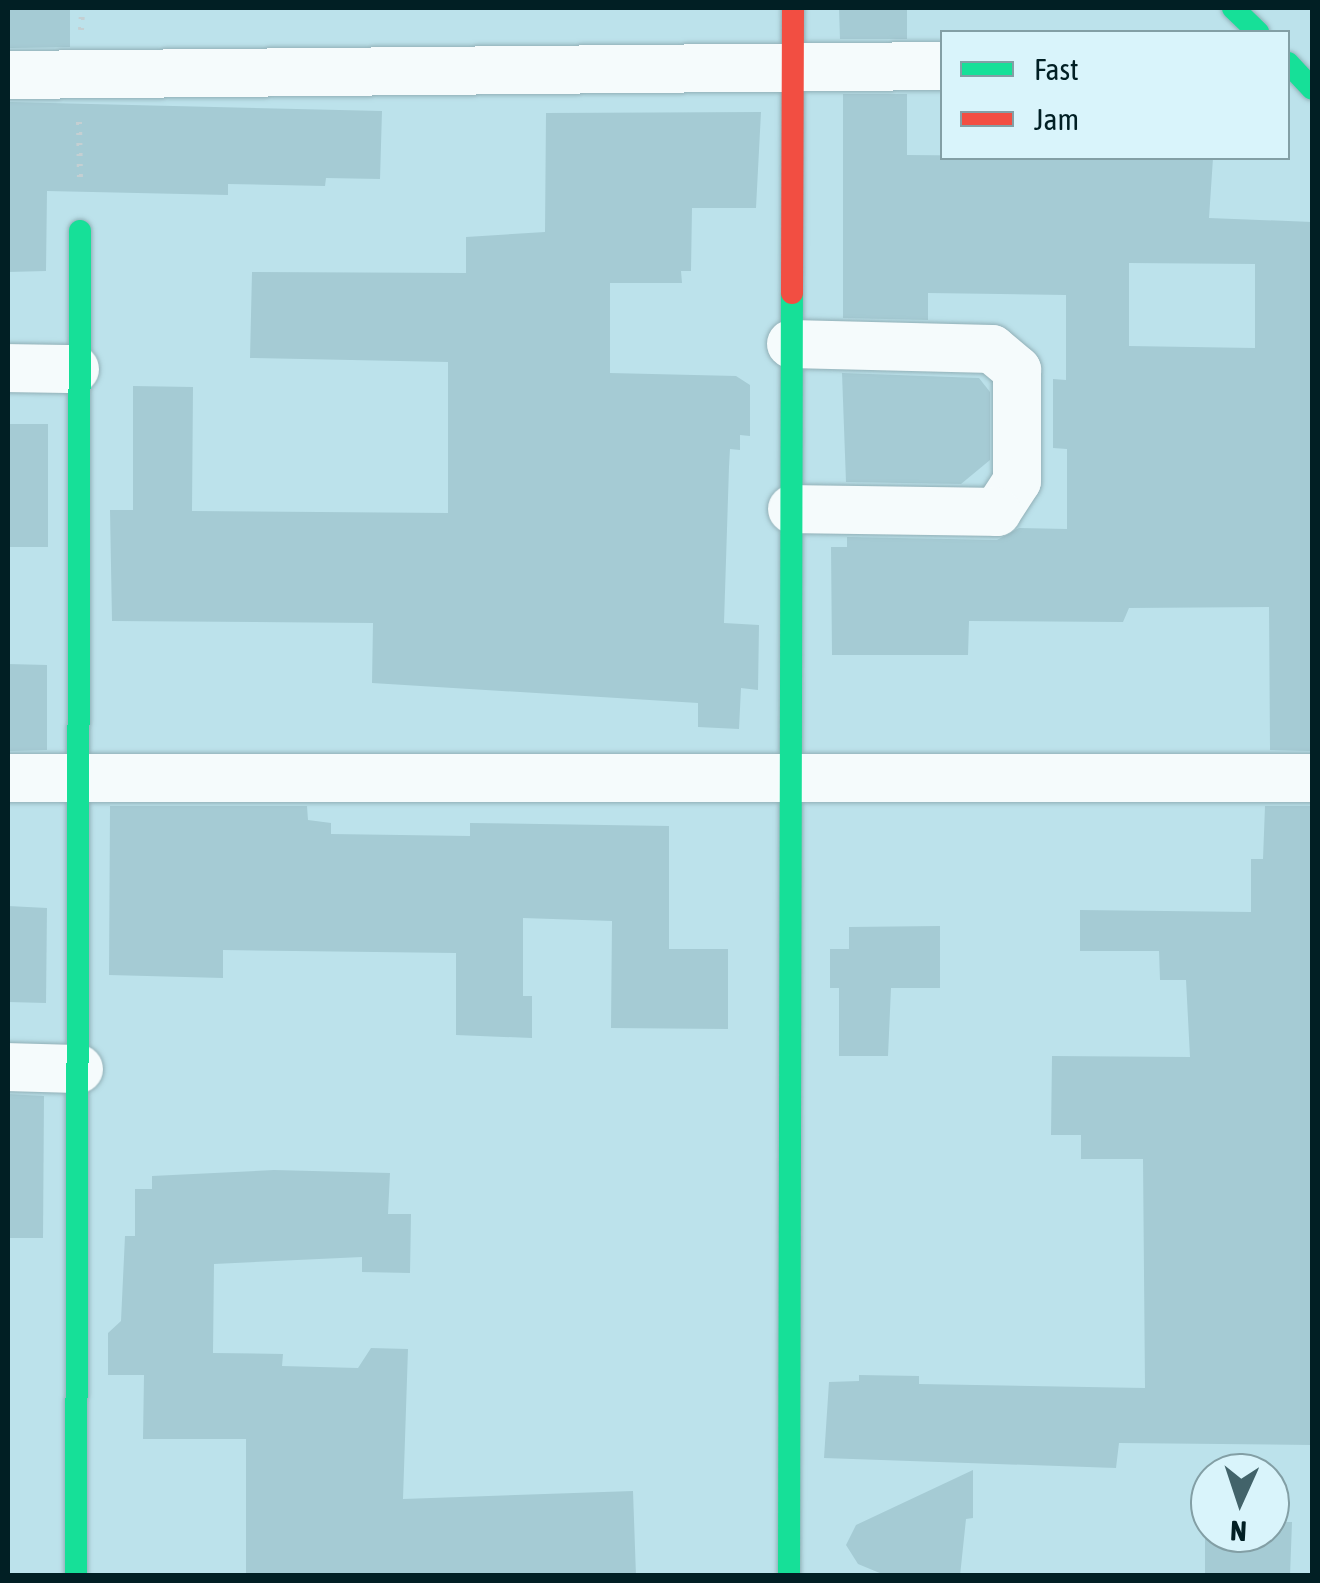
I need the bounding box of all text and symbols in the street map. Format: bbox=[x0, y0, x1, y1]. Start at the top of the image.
legend bbox=[940, 30, 1290, 160]
text: Fast bbox=[1034, 52, 1079, 86]
text: Jam bbox=[1034, 102, 1079, 136]
north arrow bbox=[1190, 1453, 1290, 1553]
text: N bbox=[1229, 1515, 1248, 1547]

